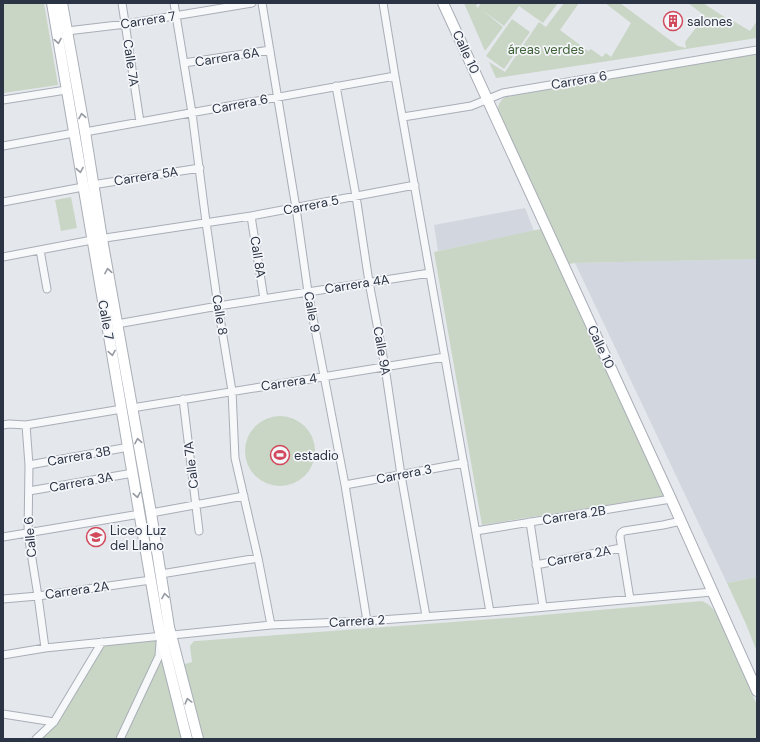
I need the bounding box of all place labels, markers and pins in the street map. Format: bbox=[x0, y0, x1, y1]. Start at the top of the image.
building icon: salones bbox=[662, 10, 684, 32]
place label: salones bbox=[687, 13, 733, 30]
sports icon: estadio bbox=[269, 444, 291, 466]
place label: estadio bbox=[294, 447, 339, 464]
place label: Liceo Luz del Llano bbox=[110, 522, 166, 554]
school or university icon: Liceo Luz del Llano bbox=[85, 526, 107, 548]

